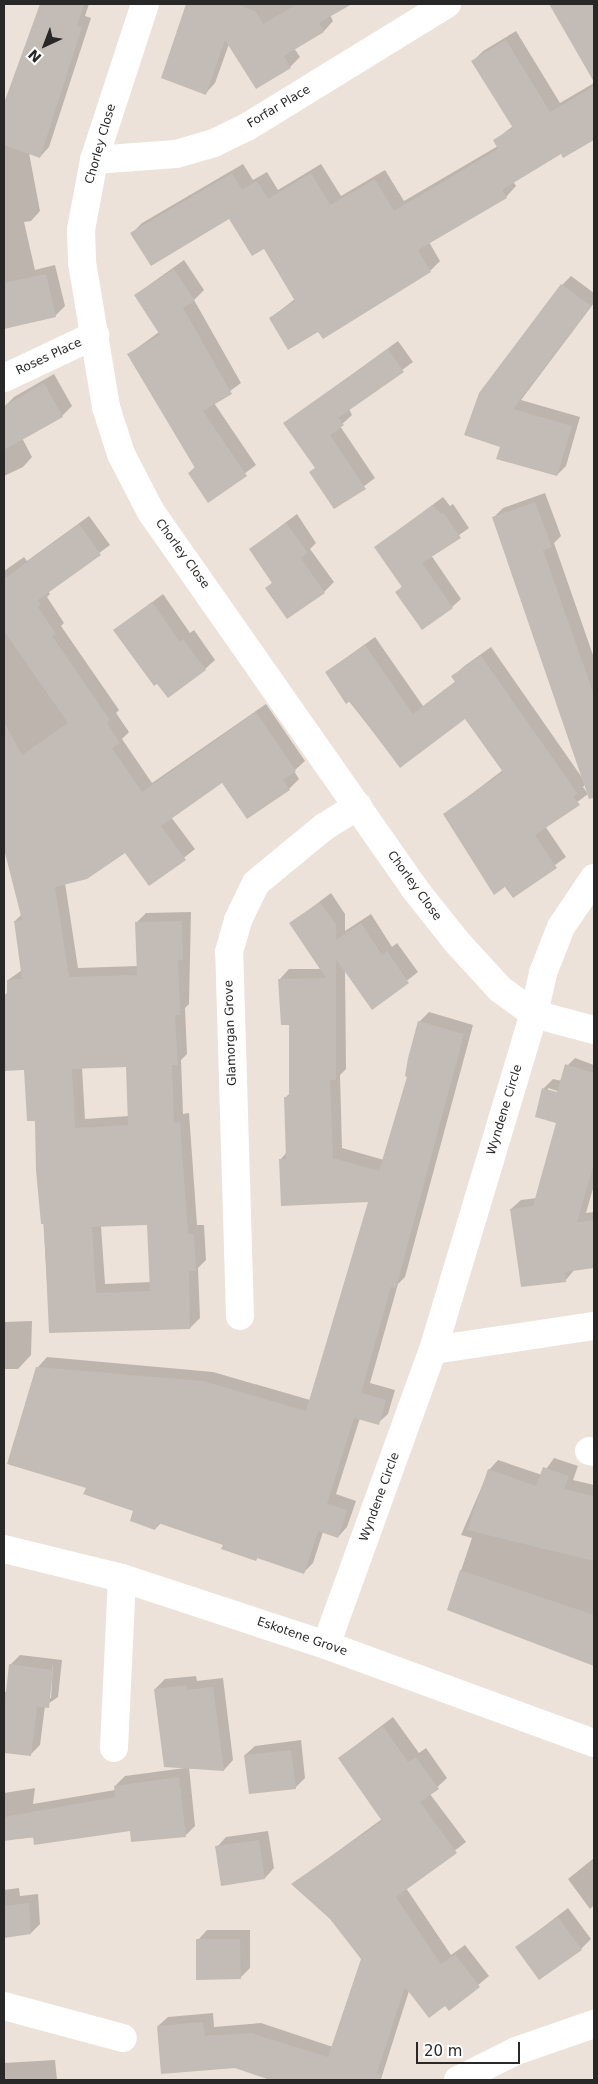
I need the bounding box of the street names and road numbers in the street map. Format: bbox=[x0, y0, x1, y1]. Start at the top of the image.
street label: Forfar Place bbox=[245, 83, 313, 131]
street label: Chorley Close bbox=[83, 102, 119, 186]
street label: Roses Place bbox=[14, 336, 84, 378]
street label: Chorley Close bbox=[152, 516, 212, 592]
street label: Chorley Close bbox=[384, 848, 444, 924]
street label: Glamorgan Grove bbox=[222, 980, 240, 1086]
street label: Wyndene Circle bbox=[484, 1063, 526, 1157]
street label: Wyndene Circle bbox=[357, 1450, 403, 1544]
street label: Eskotene Grove bbox=[255, 1615, 349, 1659]

